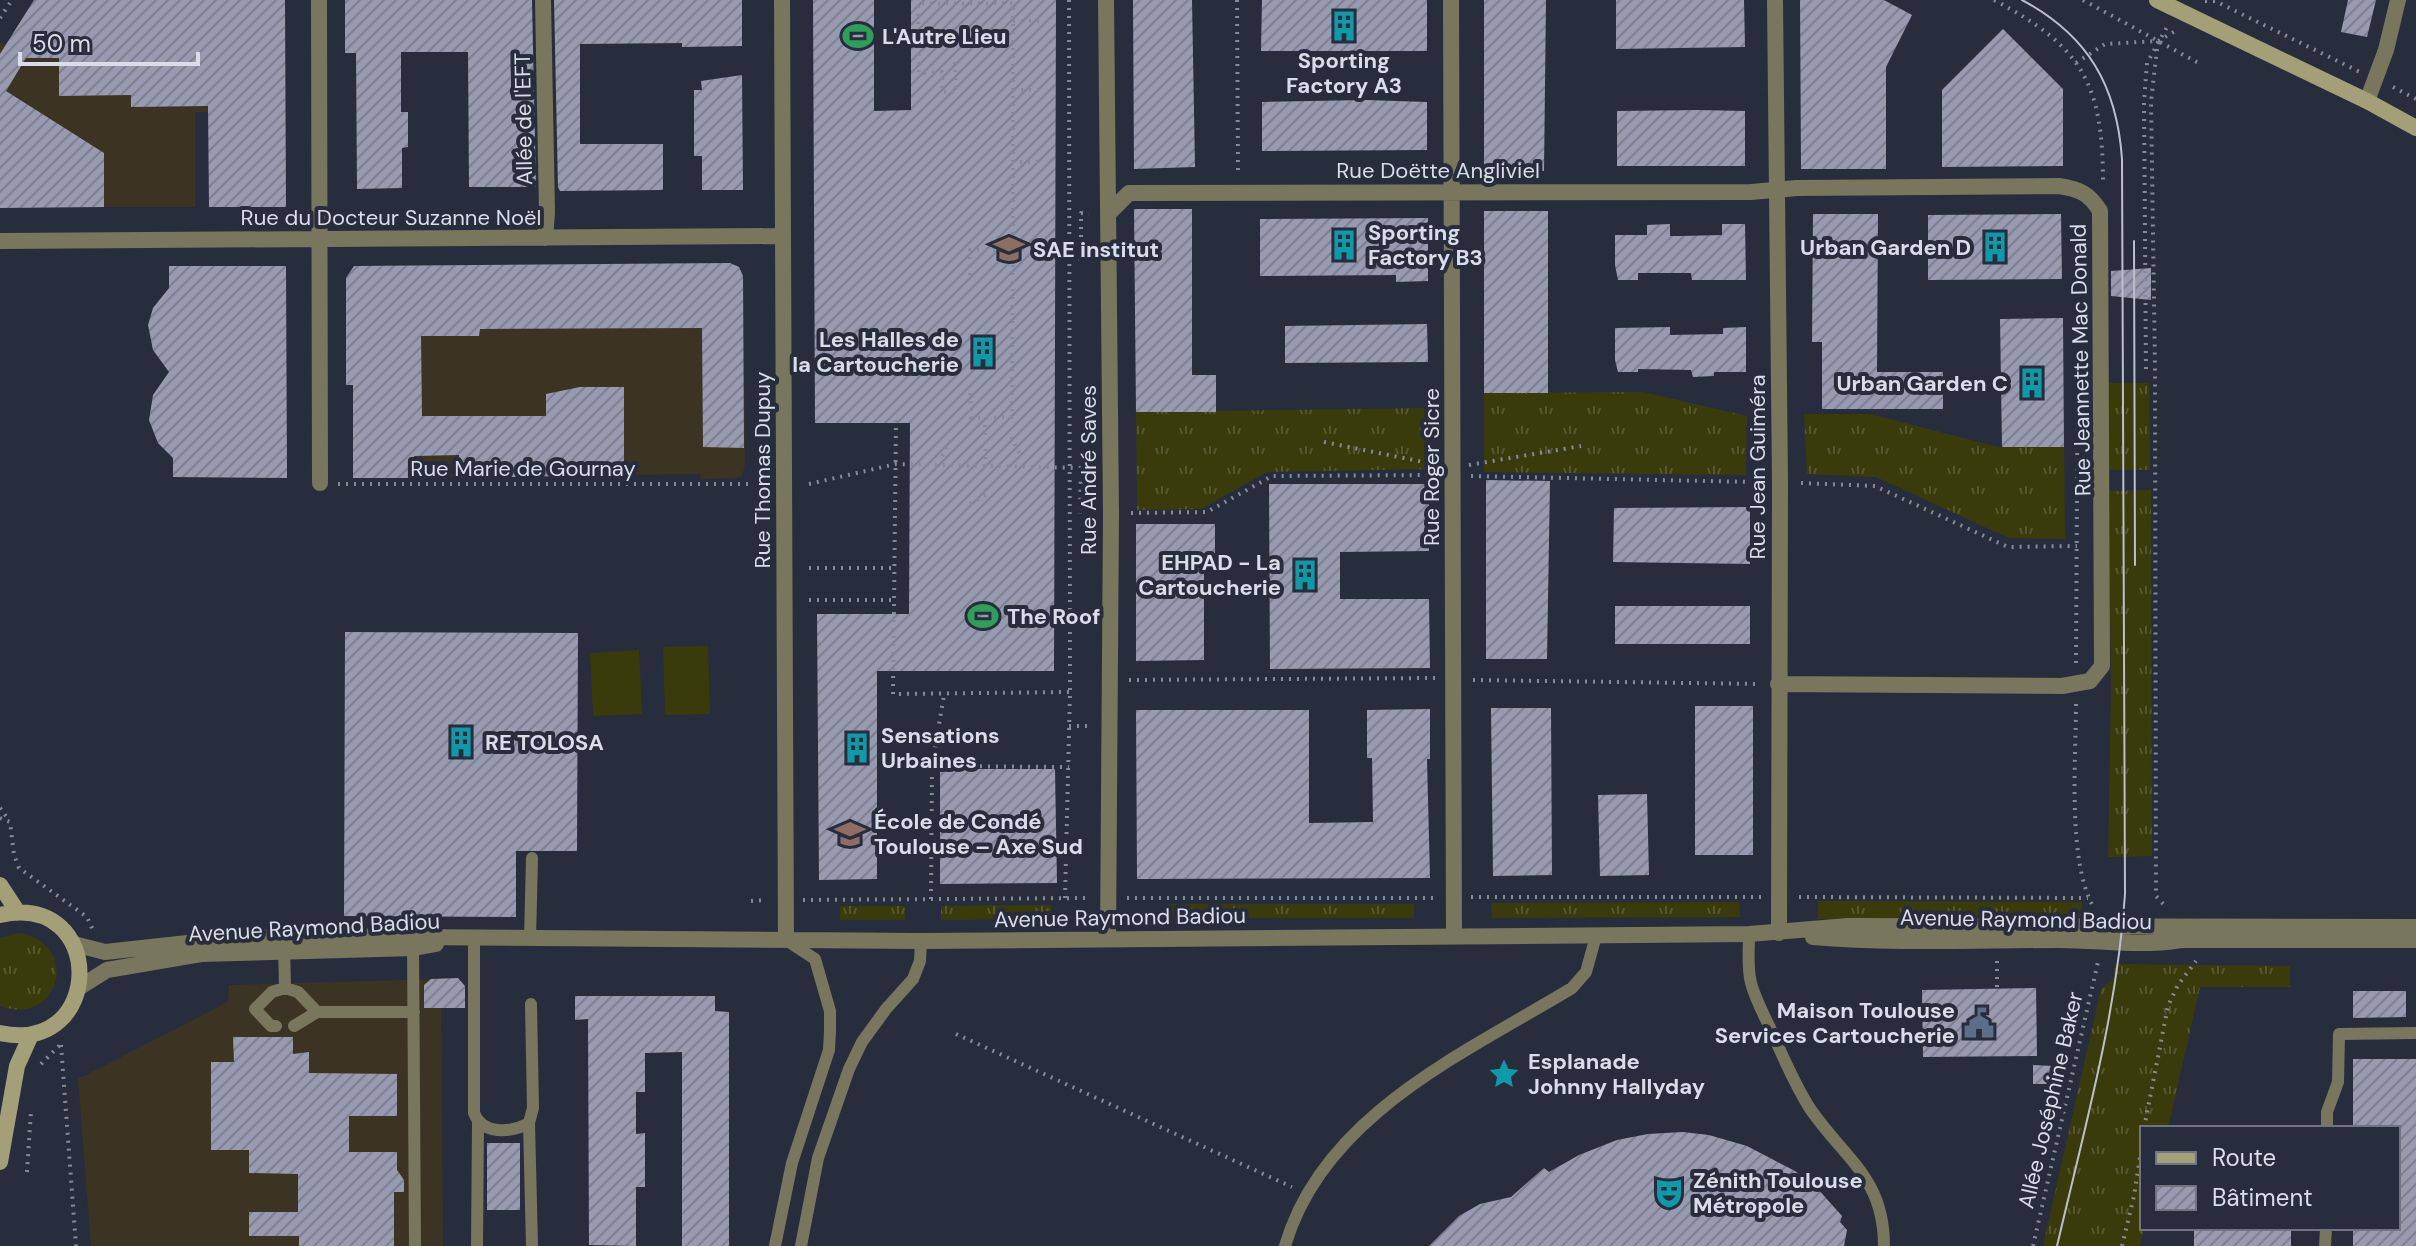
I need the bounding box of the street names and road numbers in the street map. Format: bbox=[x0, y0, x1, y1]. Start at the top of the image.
street label: Allée de l'EFT bbox=[508, 53, 539, 185]
street label: Rue Doëtte Angliviel bbox=[1336, 156, 1540, 185]
street label: Rue du Docteur Suzanne Noël bbox=[241, 203, 541, 232]
street label: Rue Jeannette Mac Donald bbox=[2064, 223, 2097, 497]
street label: Rue Thomas Dupuy bbox=[748, 372, 777, 568]
street label: Rue Jean Guiméra bbox=[1743, 375, 1772, 559]
street label: Rue André Saves bbox=[1074, 385, 1103, 555]
street label: Rue Roger Sicre bbox=[1417, 388, 1446, 546]
street label: Rue Marie de Gournay bbox=[410, 454, 636, 483]
street label: Avenue Raymond Badiou bbox=[994, 901, 1246, 934]
street label: Avenue Raymond Badiou bbox=[1900, 903, 2152, 936]
street label: Avenue Raymond Badiou bbox=[187, 906, 441, 949]
street label: Allée Joséphine Baker bbox=[2011, 989, 2090, 1211]

